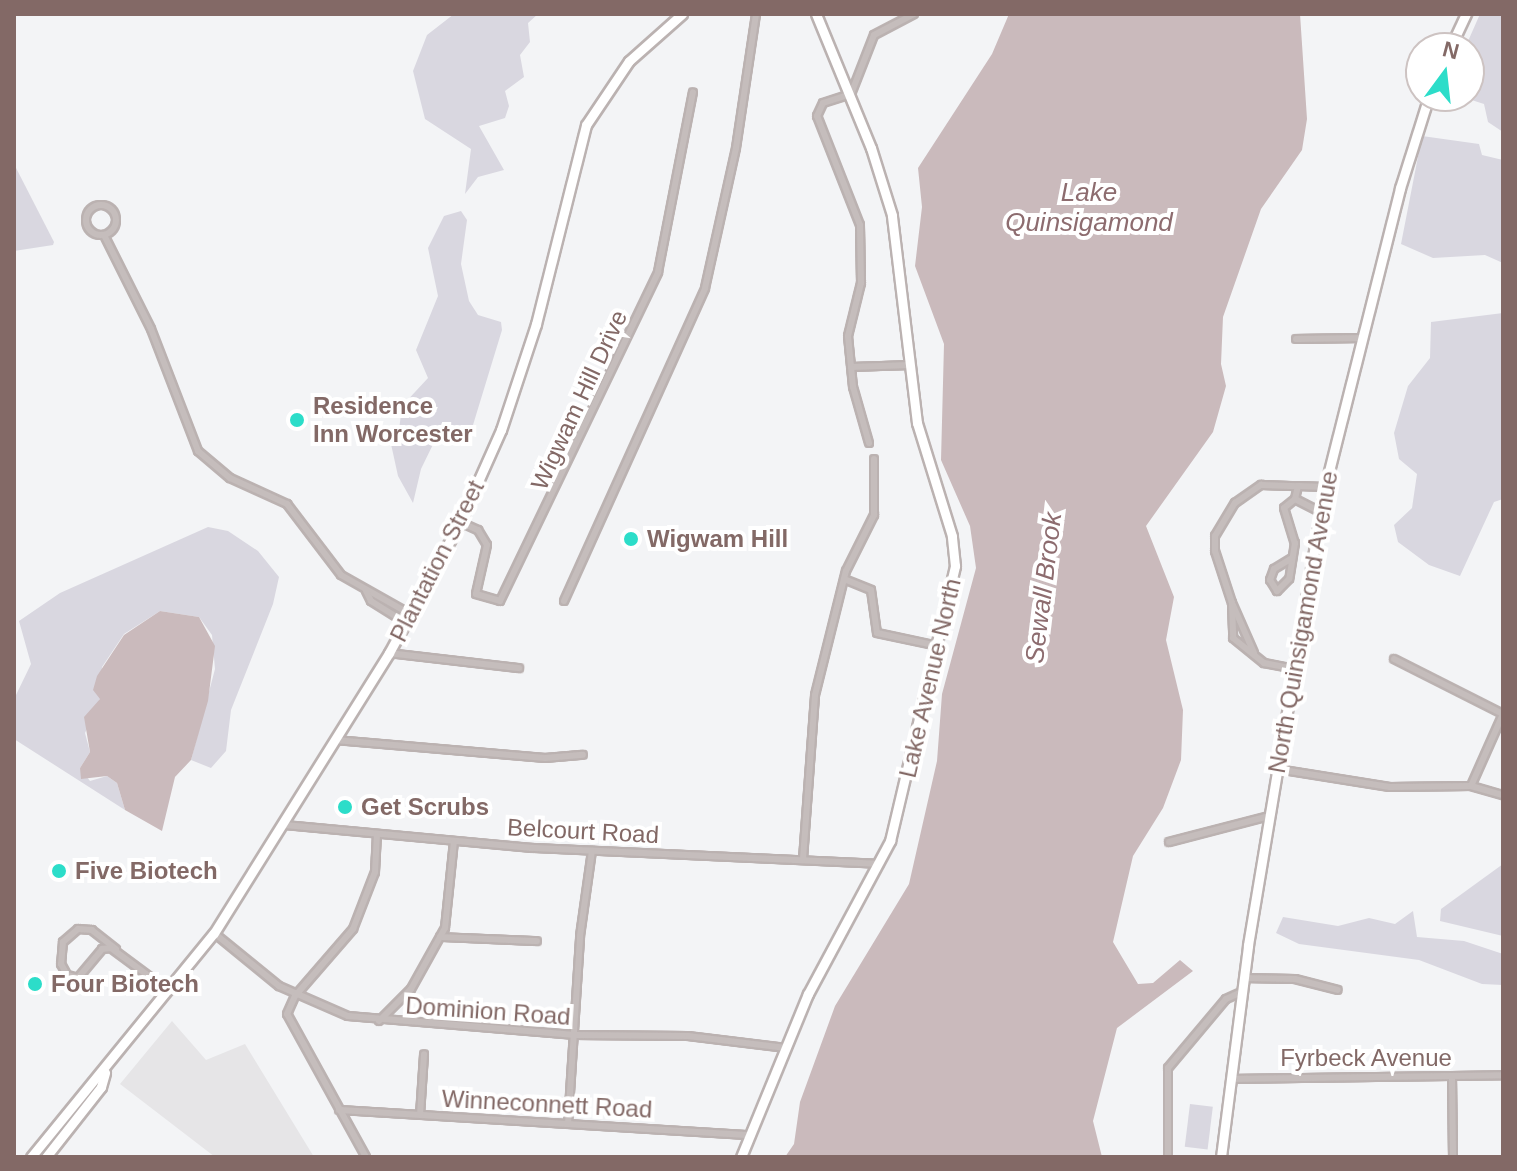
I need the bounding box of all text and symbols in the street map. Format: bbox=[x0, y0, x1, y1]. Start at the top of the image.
north arrow bbox=[1405, 32, 1485, 112]
text: N bbox=[1440, 36, 1462, 64]
water label: Lake Quinsigamond bbox=[1005, 177, 1173, 238]
street label: Wigwam Hill Drive bbox=[525, 306, 633, 494]
place label: Residence Inn Worcester bbox=[313, 392, 473, 448]
marker: Residence Inn Worcester bbox=[288, 411, 306, 429]
street label: North Quinsigamond Avenue bbox=[1262, 468, 1344, 776]
street label: Plantation Street bbox=[384, 475, 490, 647]
water label: Sewall Brook bbox=[1019, 511, 1069, 665]
place label: Wigwam Hill bbox=[647, 525, 788, 553]
marker: Wigwam Hill bbox=[622, 530, 640, 548]
street label: Lake Avenue North bbox=[893, 575, 967, 781]
place label: Get Scrubs bbox=[361, 793, 489, 821]
marker: Get Scrubs bbox=[336, 798, 354, 816]
street label: Belcourt Road bbox=[506, 813, 660, 849]
place label: Five Biotech bbox=[75, 857, 218, 885]
marker: Five Biotech bbox=[50, 862, 68, 880]
place label: Four Biotech bbox=[51, 970, 199, 998]
marker: Four Biotech bbox=[26, 975, 44, 993]
street label: Dominion Road bbox=[404, 991, 572, 1031]
street label: Fyrbeck Avenue bbox=[1280, 1044, 1452, 1072]
street label: Winneconnett Road bbox=[441, 1084, 653, 1124]

